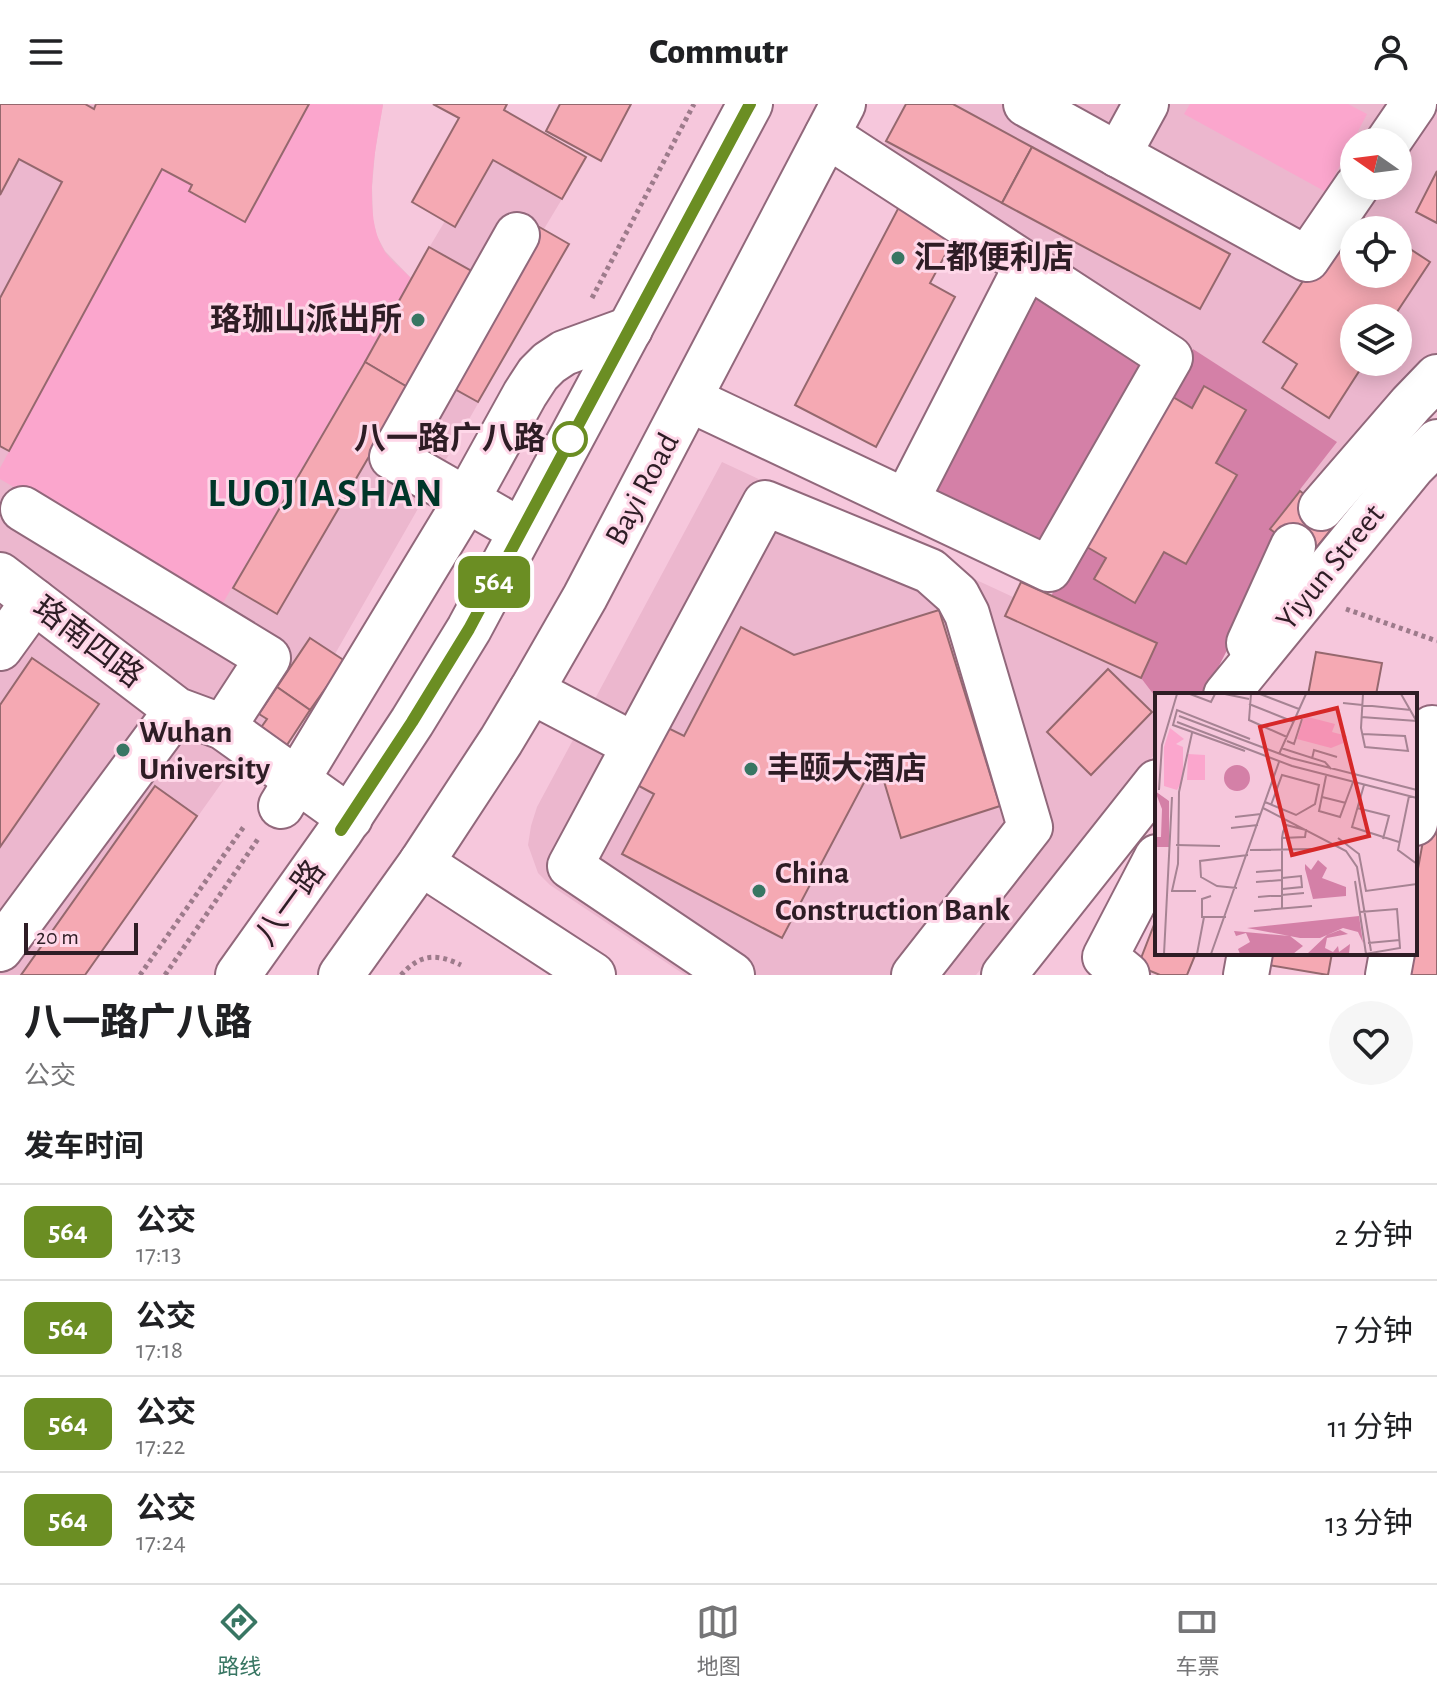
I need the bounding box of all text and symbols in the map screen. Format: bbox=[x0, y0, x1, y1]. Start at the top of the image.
icon: menu bbox=[24, 30, 68, 74]
icon: person bbox=[1369, 30, 1413, 74]
text: Commutr bbox=[649, 34, 788, 70]
north arrow bbox=[1340, 128, 1412, 200]
map controls bbox=[1340, 128, 1412, 376]
button: locate bbox=[1340, 216, 1412, 288]
place label: 汇都便利店 bbox=[914, 240, 1074, 274]
marker: 汇都便利店 bbox=[889, 249, 907, 267]
place label: 珞珈山派出所 bbox=[210, 302, 402, 336]
button: layers bbox=[1340, 304, 1412, 376]
marker: 珞珈山派出所 bbox=[409, 311, 427, 329]
place label: 八一路广八路 bbox=[354, 421, 546, 455]
marker: 八一路广八路 bbox=[553, 422, 587, 456]
street label: Bayi Road bbox=[599, 428, 685, 550]
district label: LUOJIASHAN bbox=[207, 474, 445, 514]
street label: Yiyun Street bbox=[1270, 498, 1390, 636]
line badge: 564 bbox=[448, 556, 540, 608]
text: 564 bbox=[474, 568, 514, 596]
street label: 珞南四路 bbox=[27, 589, 150, 693]
inset map bbox=[1155, 693, 1417, 955]
place label: Wuhan University bbox=[139, 716, 271, 785]
marker: Wuhan University bbox=[114, 741, 132, 759]
place label: 丰颐大酒店 bbox=[767, 751, 927, 785]
marker: 丰颐大酒店 bbox=[742, 760, 760, 778]
street label: 八一路 bbox=[247, 854, 331, 951]
place label: China Construction Bank bbox=[775, 857, 1010, 926]
marker: China Construction Bank bbox=[750, 882, 768, 900]
scale bar bbox=[24, 919, 138, 955]
text: 20 m bbox=[36, 926, 79, 948]
button: heart bbox=[1329, 1001, 1413, 1085]
text: 八一路广八路 bbox=[24, 1005, 252, 1043]
text: 公交 bbox=[24, 1063, 76, 1089]
text: 发车时间 bbox=[24, 1132, 144, 1162]
text: 公交 bbox=[136, 1206, 196, 1236]
text: 564 bbox=[48, 1218, 88, 1246]
text: 2 分钟 bbox=[1334, 1221, 1413, 1251]
text: 17:13 bbox=[136, 1241, 181, 1267]
text: 公交 bbox=[136, 1302, 196, 1332]
text: 564 bbox=[48, 1314, 88, 1342]
text: 7 分钟 bbox=[1336, 1317, 1413, 1347]
text: 17:18 bbox=[136, 1337, 183, 1363]
text: 公交 bbox=[136, 1398, 196, 1428]
text: 564 bbox=[48, 1410, 88, 1438]
text: 11 分钟 bbox=[1327, 1413, 1413, 1443]
text: 17:22 bbox=[136, 1433, 185, 1459]
text: 公交 bbox=[136, 1494, 196, 1524]
text: 564 bbox=[48, 1506, 88, 1534]
text: 13 分钟 bbox=[1325, 1509, 1413, 1539]
text: 17:24 bbox=[136, 1529, 186, 1555]
tab: 路线 bbox=[217, 1600, 262, 1680]
tab: 地图 bbox=[696, 1600, 741, 1680]
tab: 车票 bbox=[1175, 1600, 1220, 1680]

